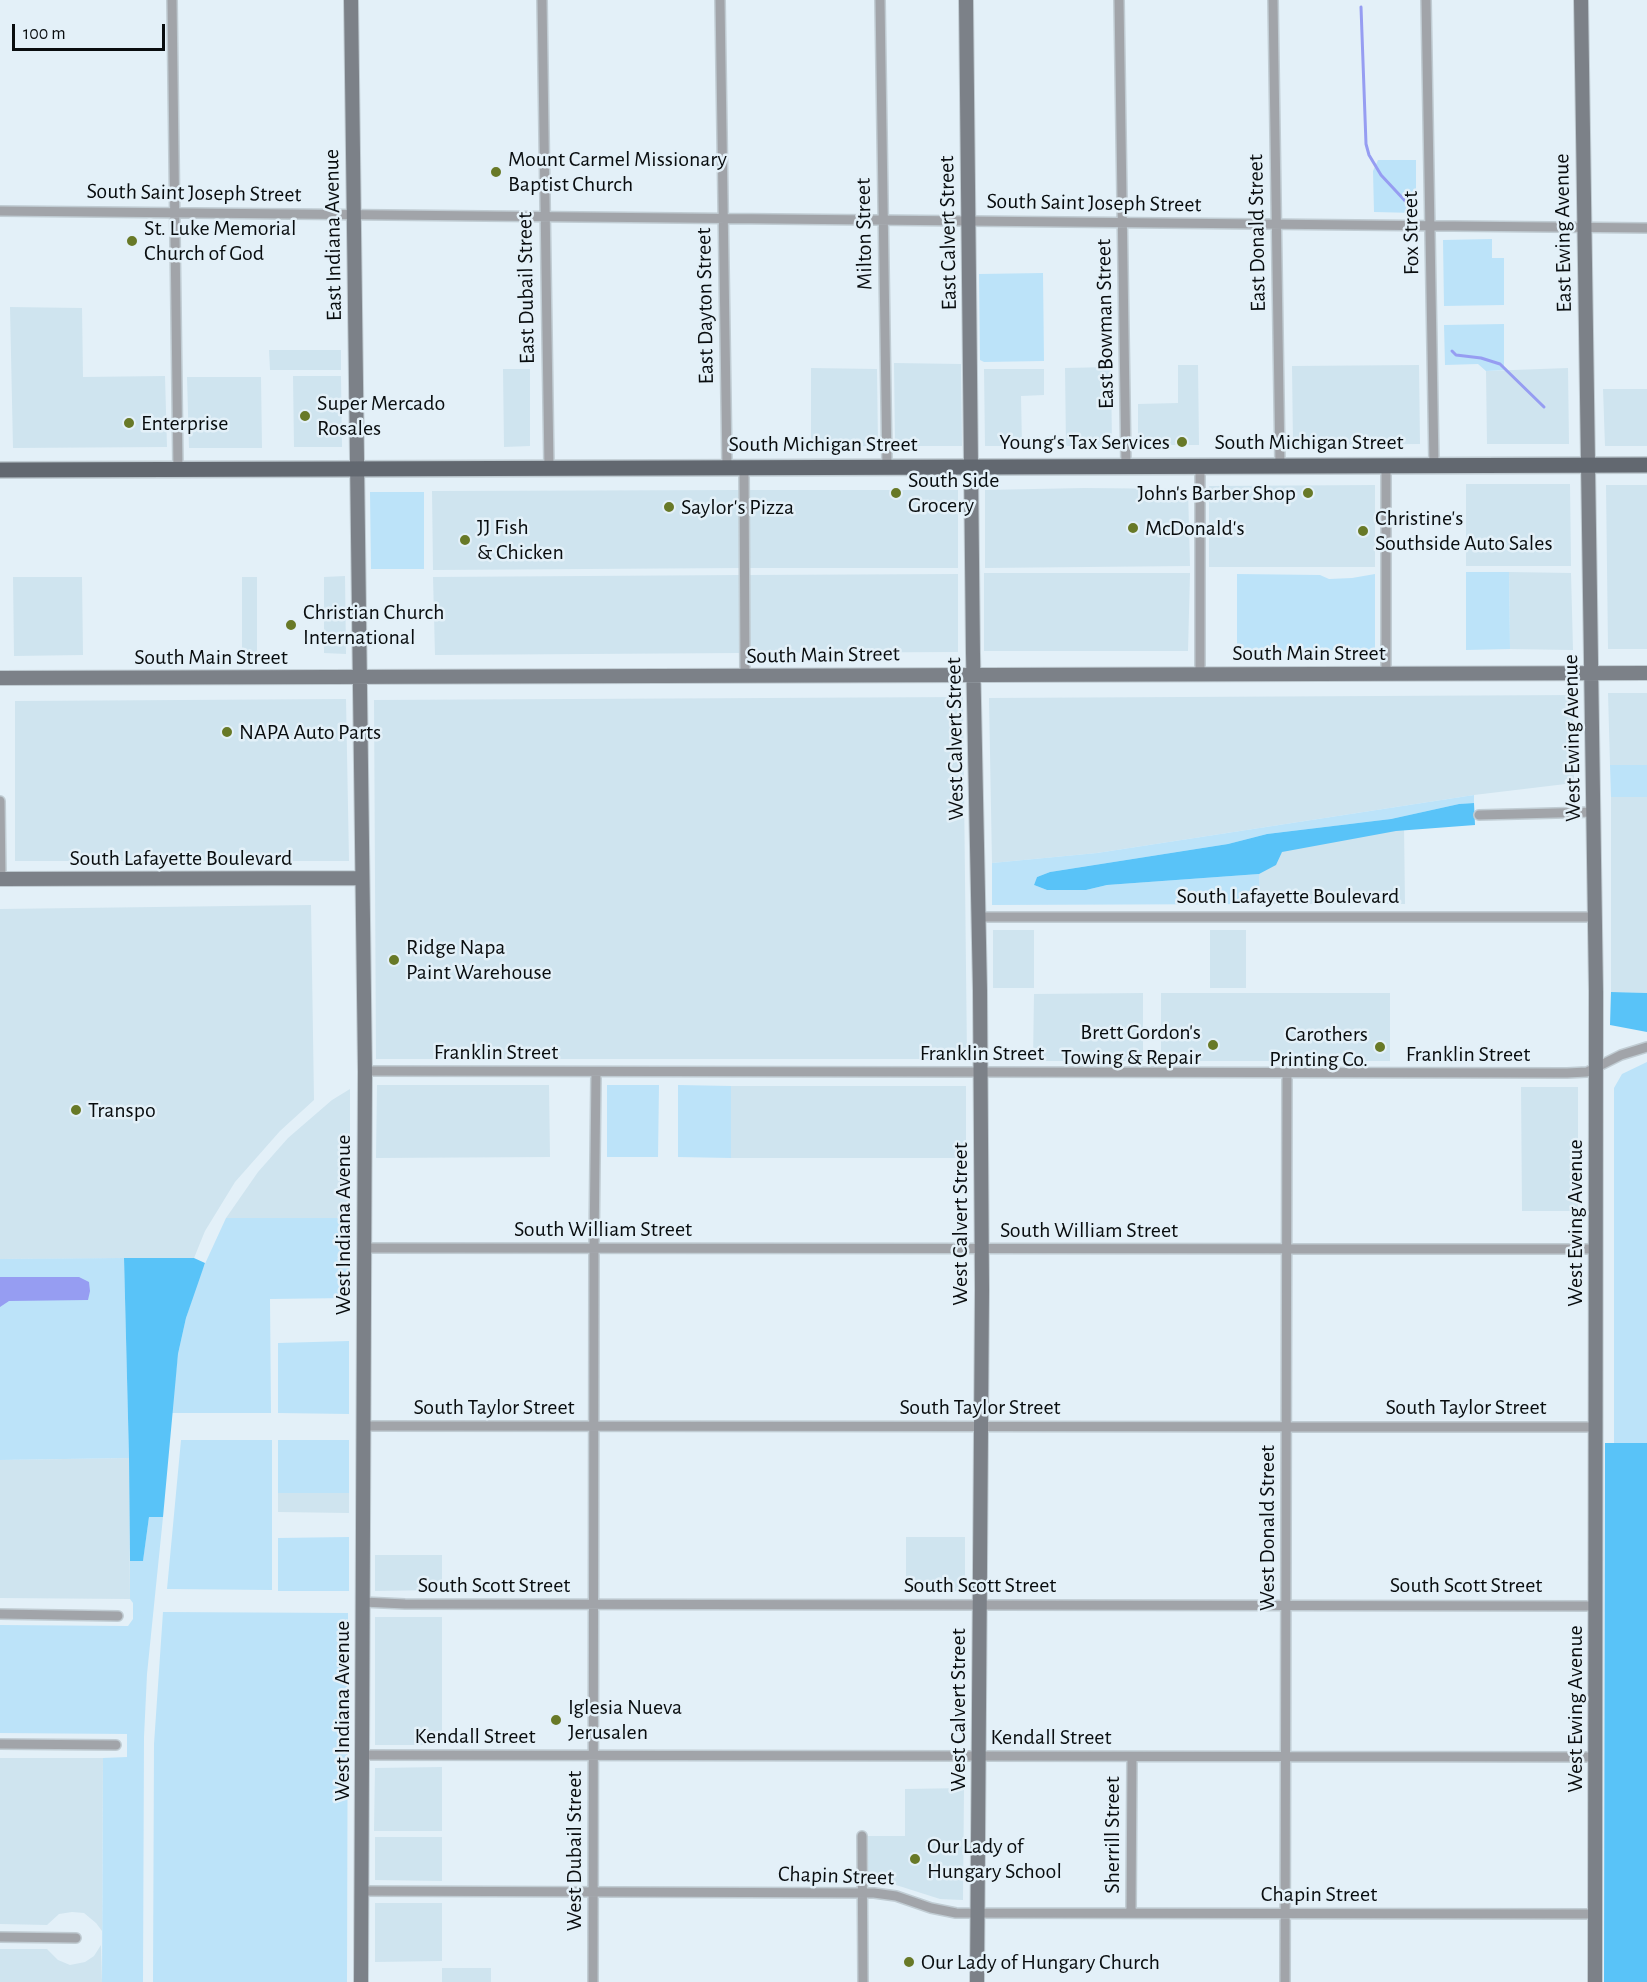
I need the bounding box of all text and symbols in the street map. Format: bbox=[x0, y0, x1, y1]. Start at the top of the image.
scale bar bbox=[15, 12, 168, 50]
text: 100 m bbox=[23, 25, 66, 43]
place label: Mount Carmel Missionary Baptist Church bbox=[508, 146, 727, 198]
street label: East Indiana Avenue bbox=[318, 149, 348, 321]
street label: East Ewing Avenue bbox=[1548, 153, 1578, 313]
street label: East Donald Street bbox=[1242, 154, 1272, 312]
street label: East Calvert Street bbox=[933, 155, 963, 311]
marker: Mount Carmel Missionary Baptist Church bbox=[489, 165, 503, 179]
street label: South Saint Joseph Street bbox=[86, 178, 302, 208]
street label: Milton Street bbox=[850, 178, 878, 290]
street label: South Saint Joseph Street bbox=[986, 188, 1202, 218]
street label: Fox Street bbox=[1397, 191, 1425, 275]
street label: East Dubail Street bbox=[511, 212, 541, 364]
place label: St. Luke Memorial Church of God bbox=[144, 215, 296, 266]
street label: East Dayton Street bbox=[690, 227, 720, 385]
marker: St. Luke Memorial Church of God bbox=[125, 234, 139, 248]
street label: East Bowman Street bbox=[1090, 239, 1120, 409]
place label: Super Mercado Rosales bbox=[317, 390, 445, 442]
marker: Super Mercado Rosales bbox=[298, 409, 312, 423]
place label: Enterprise bbox=[141, 410, 228, 436]
marker: Enterprise bbox=[122, 416, 136, 430]
place label: Young's Tax Services bbox=[999, 429, 1170, 455]
street label: South Michigan Street bbox=[1214, 429, 1404, 455]
street label: South Michigan Street bbox=[728, 431, 918, 457]
marker: Young's Tax Services bbox=[1175, 435, 1189, 449]
place label: South Side Grocery bbox=[908, 467, 999, 518]
place label: John's Barber Shop bbox=[1138, 480, 1296, 506]
marker: South Side Grocery bbox=[889, 486, 903, 500]
marker: John's Barber Shop bbox=[1301, 486, 1315, 500]
place label: Saylor's Pizza bbox=[681, 494, 794, 520]
marker: Saylor's Pizza bbox=[662, 500, 676, 514]
place label: Christine's Southside Auto Sales bbox=[1375, 505, 1553, 556]
place label: JJ Fish & Chicken bbox=[477, 514, 564, 566]
place label: McDonald's bbox=[1145, 515, 1245, 541]
marker: McDonald's bbox=[1126, 521, 1140, 535]
marker: Christine's Southside Auto Sales bbox=[1356, 524, 1370, 538]
marker: JJ Fish & Chicken bbox=[458, 533, 472, 547]
place label: Christian Church International bbox=[303, 599, 444, 650]
marker: Christian Church International bbox=[284, 618, 298, 632]
street label: South Main Street bbox=[746, 640, 900, 670]
street label: South Main Street bbox=[1232, 640, 1386, 666]
street label: South Main Street bbox=[134, 644, 288, 670]
street label: West Ewing Avenue bbox=[1557, 654, 1587, 822]
street label: West Calvert Street bbox=[940, 657, 970, 821]
place label: NAPA Auto Parts bbox=[239, 719, 381, 745]
marker: NAPA Auto Parts bbox=[220, 725, 234, 739]
street label: South Lafayette Boulevard bbox=[70, 845, 292, 871]
street label: South Lafayette Boulevard bbox=[1177, 883, 1399, 909]
place label: Ridge Napa Paint Warehouse bbox=[406, 934, 552, 986]
marker: Ridge Napa Paint Warehouse bbox=[387, 953, 401, 967]
place label: Brett Gordon's Towing & Repair bbox=[1061, 1019, 1201, 1070]
place label: Carothers Printing Co. bbox=[1269, 1021, 1368, 1072]
marker: Brett Gordon's Towing & Repair bbox=[1206, 1038, 1220, 1052]
street label: Franklin Street bbox=[434, 1039, 558, 1065]
street label: Franklin Street bbox=[920, 1040, 1044, 1066]
marker: Carothers Printing Co. bbox=[1373, 1040, 1387, 1054]
street label: Franklin Street bbox=[1406, 1041, 1530, 1067]
place label: Transpo bbox=[88, 1097, 156, 1123]
marker: Transpo bbox=[69, 1103, 83, 1117]
street label: West Indiana Avenue bbox=[330, 1135, 356, 1315]
street label: West Ewing Avenue bbox=[1562, 1139, 1588, 1307]
street label: West Calvert Street bbox=[947, 1142, 973, 1306]
street label: South William Street bbox=[514, 1216, 692, 1242]
street label: South William Street bbox=[1000, 1217, 1178, 1243]
street label: South Taylor Street bbox=[413, 1394, 575, 1420]
street label: South Taylor Street bbox=[899, 1394, 1061, 1420]
street label: South Taylor Street bbox=[1385, 1394, 1547, 1420]
street label: West Donald Street bbox=[1254, 1445, 1280, 1611]
street label: South Scott Street bbox=[418, 1572, 570, 1598]
street label: South Scott Street bbox=[904, 1572, 1056, 1598]
street label: South Scott Street bbox=[1390, 1572, 1542, 1598]
street label: West Indiana Avenue bbox=[329, 1621, 355, 1801]
street label: West Ewing Avenue bbox=[1562, 1625, 1588, 1793]
street label: West Calvert Street bbox=[945, 1628, 971, 1792]
place label: Iglesia Nueva Jerusalen bbox=[568, 1694, 682, 1746]
marker: Iglesia Nueva Jerusalen bbox=[549, 1713, 563, 1727]
street label: Kendall Street bbox=[415, 1723, 535, 1749]
street label: Kendall Street bbox=[991, 1724, 1111, 1750]
street label: West Dubail Street bbox=[561, 1771, 587, 1931]
street label: Sherrill Street bbox=[1099, 1776, 1125, 1894]
place label: Our Lady of Hungary School bbox=[927, 1833, 1062, 1885]
marker: Our Lady of Hungary School bbox=[908, 1852, 922, 1866]
street label: Chapin Street bbox=[777, 1861, 895, 1891]
street label: Chapin Street bbox=[1261, 1881, 1377, 1907]
place label: Our Lady of Hungary Church bbox=[921, 1949, 1160, 1975]
marker: Our Lady of Hungary Church bbox=[902, 1955, 916, 1969]

